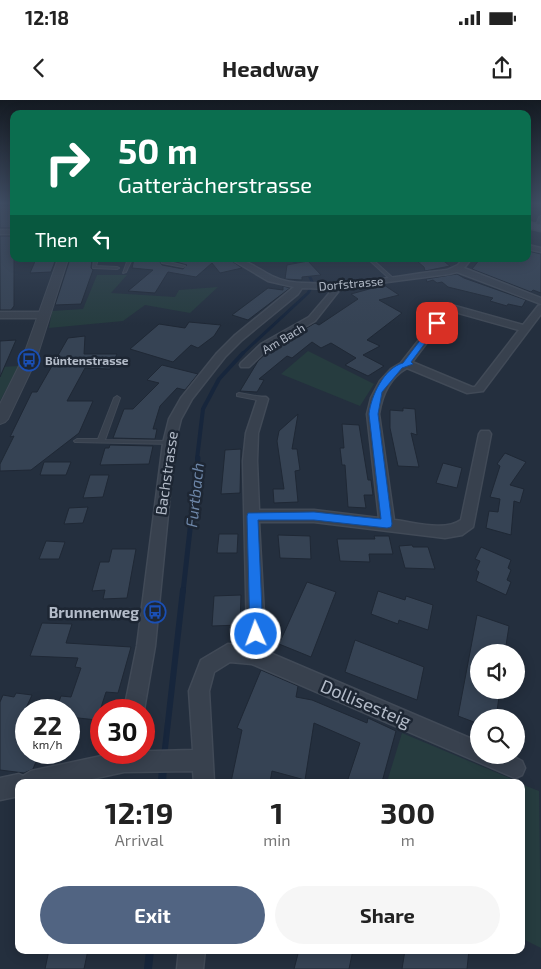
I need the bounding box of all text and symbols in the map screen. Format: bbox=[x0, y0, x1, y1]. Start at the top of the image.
text: 12:18 bbox=[25, 6, 69, 29]
icon: back bbox=[25, 54, 53, 82]
icon: share bbox=[488, 54, 516, 82]
text: Headway bbox=[222, 55, 319, 81]
text: 50 m bbox=[118, 129, 198, 171]
icon: right bbox=[35, 130, 100, 195]
text: Gatterächerstrasse bbox=[118, 171, 312, 197]
icon: left bbox=[88, 225, 116, 253]
text: Then bbox=[35, 228, 78, 251]
street label: Dorfstrasse bbox=[318, 273, 384, 293]
pin bbox=[416, 302, 458, 344]
icon: arrive bbox=[423, 309, 451, 337]
street label: Am Bach bbox=[259, 320, 307, 356]
bus stop icon: Büntenstrasse bbox=[17, 348, 41, 372]
place label: Büntenstrasse bbox=[45, 353, 129, 367]
street label: Bachstrasse bbox=[151, 430, 181, 516]
water label: Furtbach bbox=[181, 462, 207, 528]
bus stop icon: Brunnenweg bbox=[143, 600, 167, 624]
place label: Brunnenweg bbox=[49, 603, 139, 621]
position arrow bbox=[229, 607, 281, 659]
map controls bbox=[470, 644, 525, 764]
button: sound bbox=[470, 644, 525, 699]
street label: Dollisesteig bbox=[317, 674, 415, 732]
speed limit sign: 30 bbox=[90, 699, 155, 764]
button: search bbox=[470, 709, 525, 764]
text: 22 bbox=[33, 710, 62, 740]
text: km/h bbox=[33, 737, 62, 751]
text: 12:19 bbox=[105, 794, 174, 830]
text: 1 bbox=[270, 794, 283, 830]
text: 300 bbox=[380, 794, 435, 830]
text: Arrival bbox=[115, 830, 164, 849]
text: min bbox=[263, 830, 291, 849]
text: m bbox=[401, 830, 415, 849]
button: Exit bbox=[40, 886, 265, 944]
button: Share bbox=[275, 886, 500, 944]

